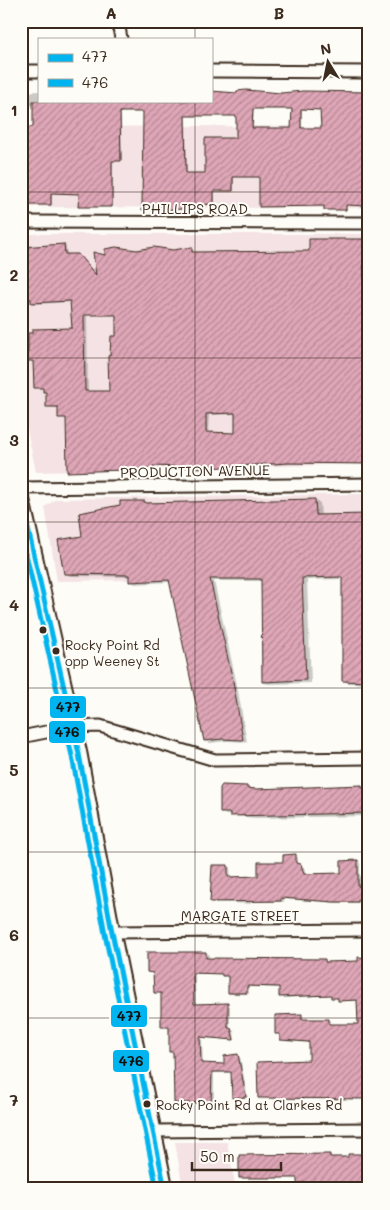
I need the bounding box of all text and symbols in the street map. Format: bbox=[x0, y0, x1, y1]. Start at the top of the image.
text: A bbox=[105, 2, 117, 23]
text: B bbox=[274, 2, 284, 23]
legend bbox=[38, 38, 212, 102]
north arrow bbox=[302, 38, 352, 88]
text: N bbox=[319, 38, 333, 59]
text: 477 bbox=[82, 46, 108, 66]
text: 476 bbox=[82, 72, 108, 92]
text: 1 bbox=[10, 99, 18, 120]
street label: PHILLIPS ROAD bbox=[142, 199, 248, 218]
text: 2 bbox=[10, 264, 19, 285]
text: 3 bbox=[9, 429, 19, 450]
street label: PRODUCTION AVENUE bbox=[120, 460, 270, 482]
text: 4 bbox=[9, 594, 19, 615]
unlabelled marker bbox=[38, 625, 48, 635]
place label: Rocky Point Rd opp Weeney St bbox=[65, 636, 160, 669]
marker: Rocky Point Rd opp Weeney St bbox=[51, 646, 61, 656]
line badge: 477 bbox=[49, 695, 87, 719]
text: 477 bbox=[56, 697, 80, 716]
line badge: 476 bbox=[48, 720, 86, 744]
text: 476 bbox=[54, 722, 80, 741]
text: 5 bbox=[9, 759, 19, 780]
street label: MARGATE STREET bbox=[181, 906, 300, 925]
text: 6 bbox=[9, 924, 19, 945]
line badge: 477 bbox=[110, 1004, 148, 1028]
text: 477 bbox=[117, 1006, 141, 1025]
line badge: 476 bbox=[112, 1049, 150, 1073]
text: 476 bbox=[118, 1051, 144, 1070]
text: 7 bbox=[10, 1089, 19, 1110]
place label: Rocky Point Rd at Clarkes Rd bbox=[156, 1096, 342, 1113]
marker: Rocky Point Rd at Clarkes Rd bbox=[142, 1099, 152, 1109]
scale bar bbox=[192, 1140, 281, 1172]
text: 50 m bbox=[200, 1146, 235, 1166]

